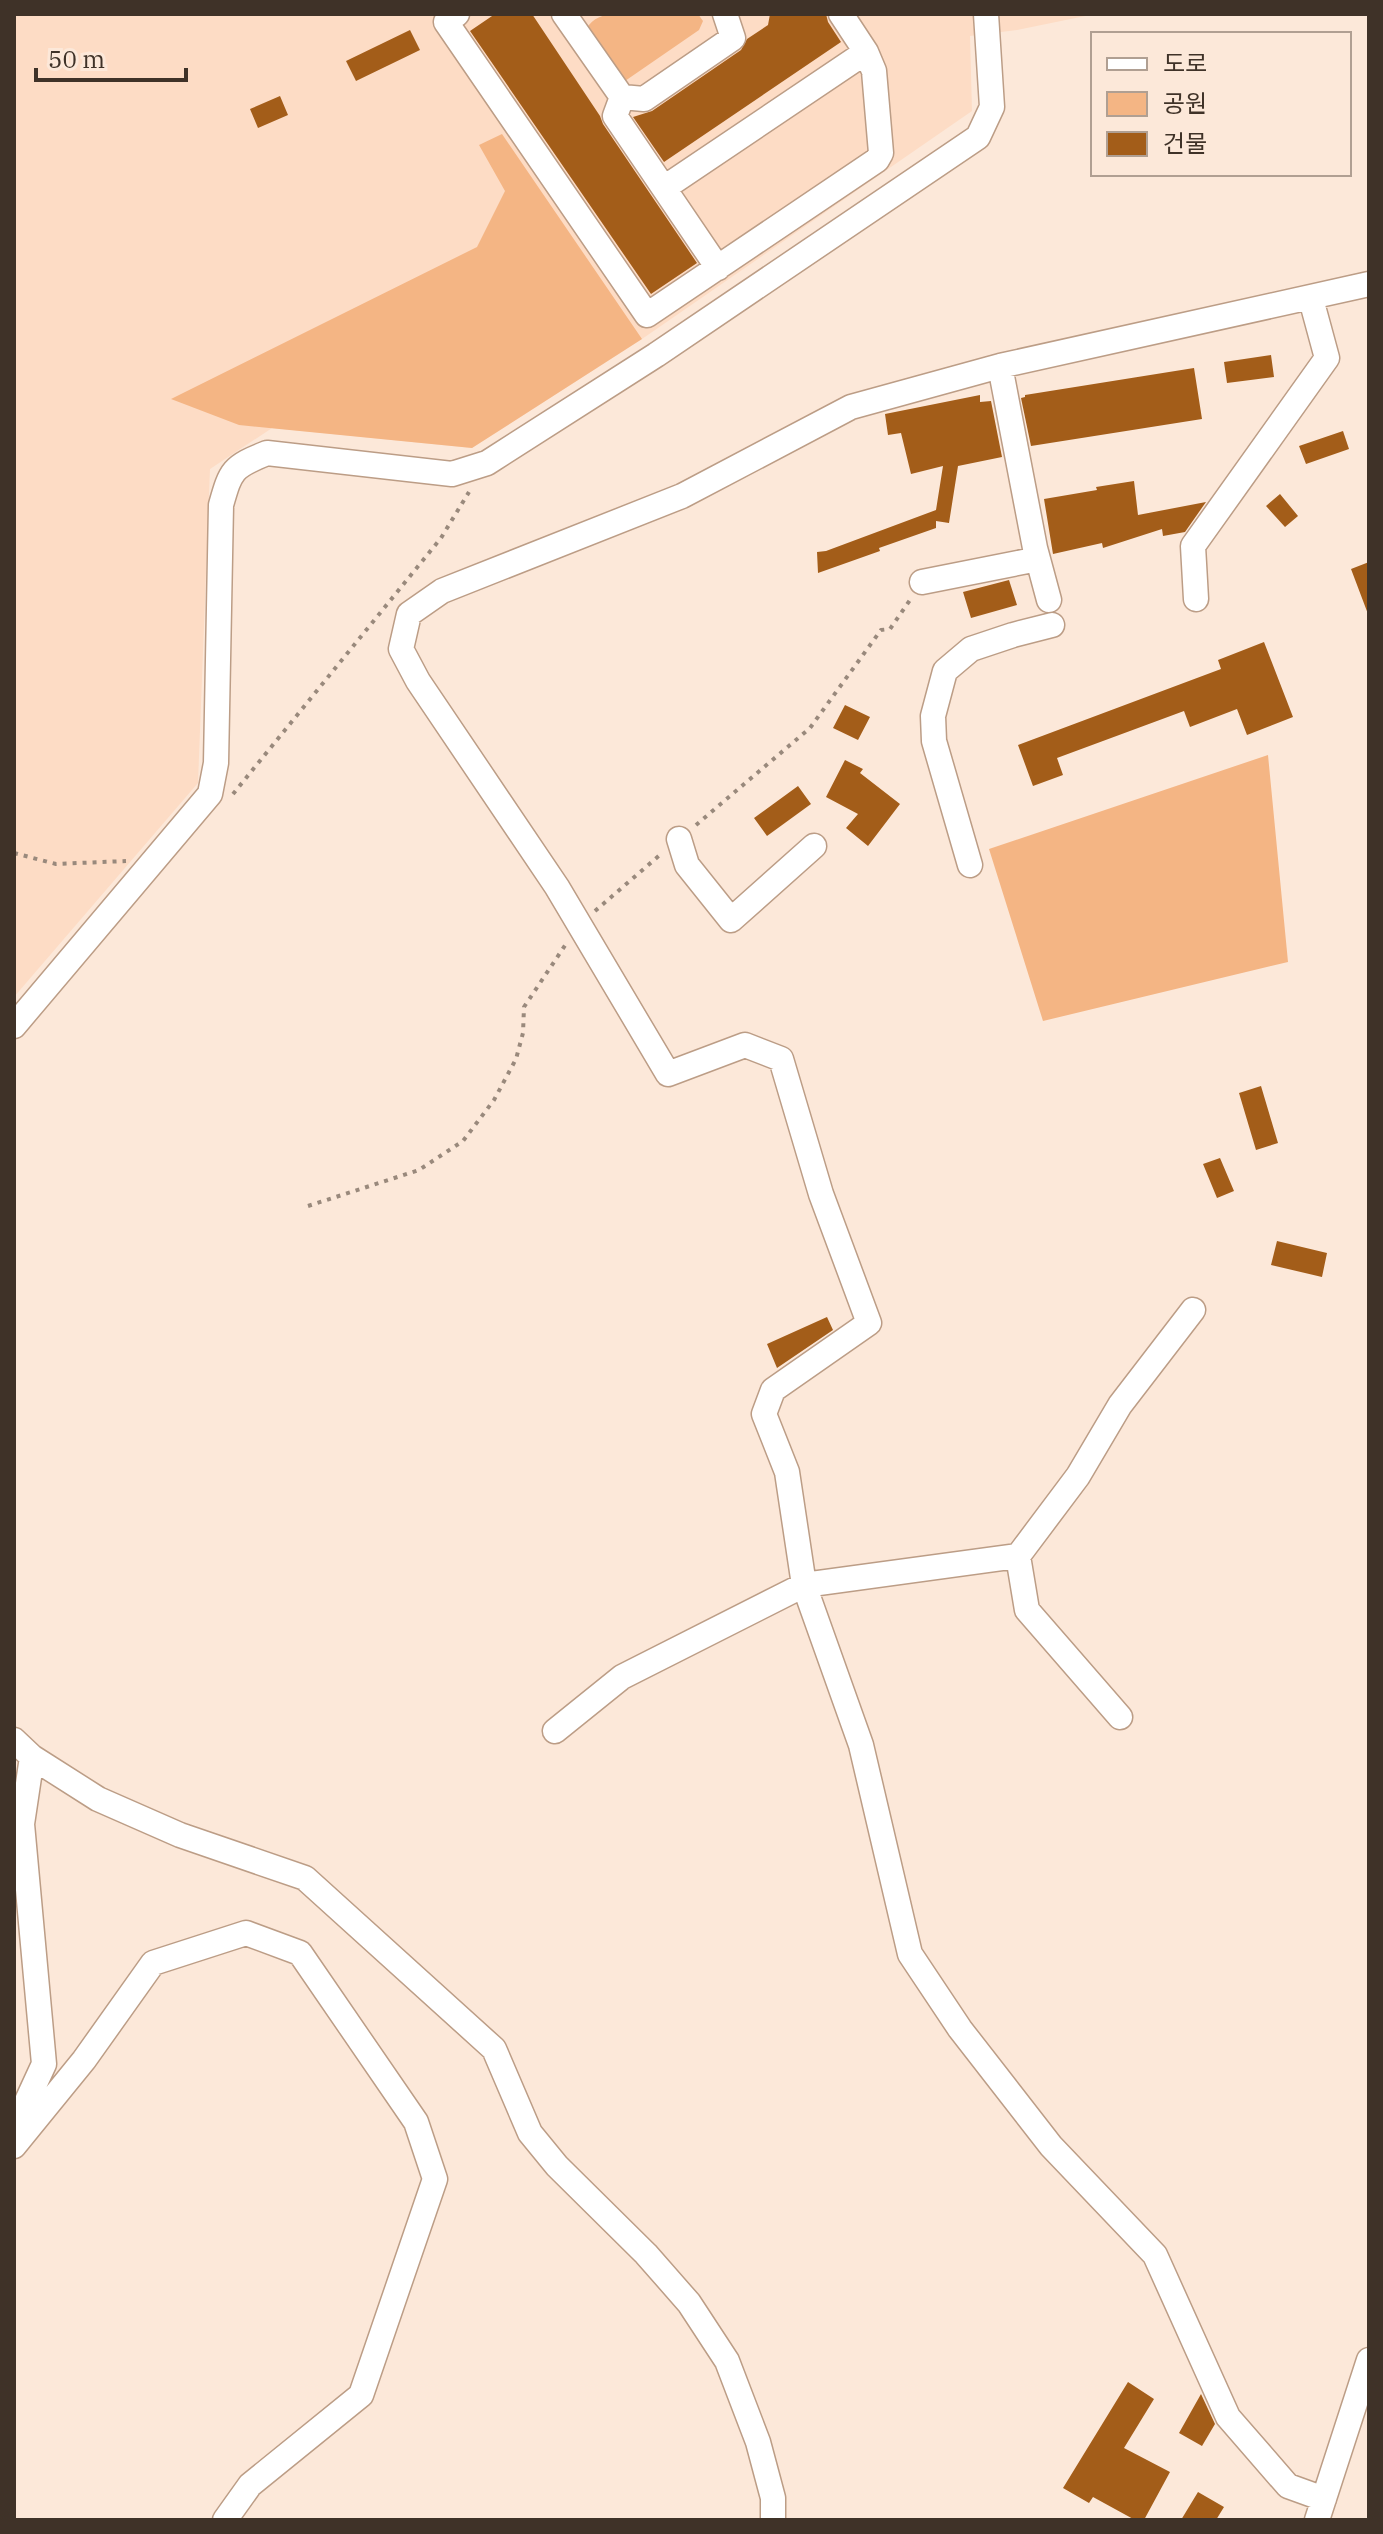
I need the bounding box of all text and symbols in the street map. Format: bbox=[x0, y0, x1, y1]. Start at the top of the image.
scale bar bbox=[36, 32, 186, 82]
legend bbox=[1091, 32, 1351, 176]
text: 50 m bbox=[48, 43, 105, 75]
text: 도로 bbox=[1163, 47, 1207, 79]
text: 공원 bbox=[1163, 87, 1207, 119]
text: 건물 bbox=[1163, 127, 1207, 159]

